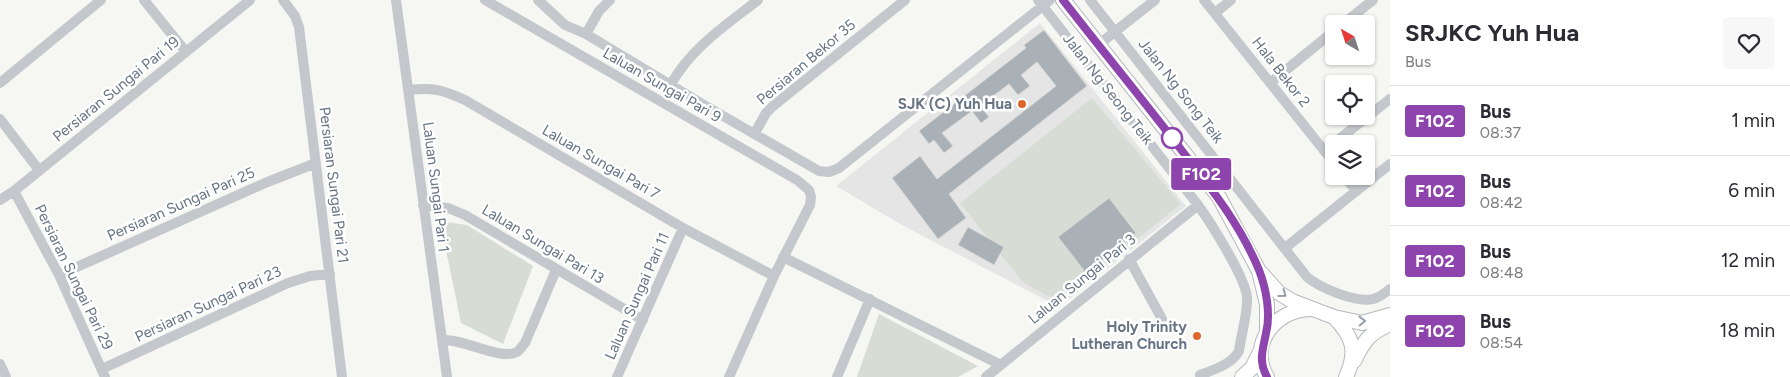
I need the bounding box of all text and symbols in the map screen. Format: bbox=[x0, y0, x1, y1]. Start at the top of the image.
street label: Persiaran Bekor 35 bbox=[753, 15, 859, 109]
north arrow bbox=[1325, 15, 1375, 65]
map controls bbox=[1325, 15, 1375, 185]
button: heart bbox=[1723, 17, 1775, 69]
text: SRJKC Yuh Hua bbox=[1405, 18, 1579, 47]
street label: Jalan Ng Seong Teik bbox=[1059, 30, 1157, 149]
street label: Persiaran Sungai Pari 19 bbox=[49, 32, 183, 146]
street label: Hala Bekor 2 bbox=[1248, 33, 1314, 111]
street label: Jalan Ng Song Teik bbox=[1135, 35, 1228, 147]
street label: Laluan Sungai Pari 9 bbox=[600, 44, 724, 126]
text: Bus bbox=[1405, 52, 1431, 71]
button: locate bbox=[1325, 75, 1375, 125]
place label: SJK (C) Yuh Hua bbox=[898, 95, 1012, 113]
marker: SJK (C) Yuh Hua bbox=[1016, 98, 1028, 110]
text: Bus bbox=[1480, 100, 1511, 123]
street label: Persiaran Sungai Pari 21 bbox=[315, 106, 353, 264]
text: 1 min bbox=[1731, 109, 1775, 132]
text: F102 bbox=[1415, 110, 1455, 132]
street label: Laluan Sungai Pari 1 bbox=[419, 121, 453, 253]
street label: Laluan Sungai Pari 7 bbox=[539, 121, 663, 203]
text: 08:37 bbox=[1480, 123, 1521, 142]
unlabelled marker bbox=[1161, 127, 1183, 149]
button: layers bbox=[1325, 135, 1375, 185]
line badge: F102 bbox=[1166, 158, 1236, 190]
street label: Persiaran Sungai Pari 25 bbox=[104, 163, 258, 245]
text: F102 bbox=[1181, 163, 1221, 185]
text: Bus bbox=[1480, 170, 1511, 193]
text: 6 min bbox=[1728, 179, 1775, 202]
text: F102 bbox=[1415, 180, 1455, 202]
text: 08:42 bbox=[1480, 193, 1523, 212]
street label: Laluan Sungai Pari 13 bbox=[479, 200, 607, 288]
street label: Persiaran Sungai Pari 29 bbox=[31, 201, 117, 353]
street label: Laluan Sungai Pari 11 bbox=[601, 230, 673, 362]
street label: Laluan Sungai Pari 3 bbox=[1025, 230, 1139, 328]
text: Bus bbox=[1480, 240, 1511, 263]
text: 12 min bbox=[1721, 249, 1775, 272]
text: F102 bbox=[1415, 250, 1455, 272]
street label: Persiaran Sungai Pari 23 bbox=[132, 262, 284, 346]
text: 08:48 bbox=[1480, 263, 1524, 282]
one-way arrow bbox=[1277, 288, 1287, 297]
text: Bus bbox=[1480, 310, 1511, 333]
one-way arrow bbox=[1358, 316, 1366, 327]
place label: Holy Trinity Lutheran Church bbox=[1071, 318, 1187, 353]
text: 18 min bbox=[1720, 319, 1775, 342]
text: F102 bbox=[1415, 320, 1455, 342]
marker: Holy Trinity Lutheran Church bbox=[1191, 330, 1203, 342]
text: 08:54 bbox=[1480, 333, 1523, 352]

